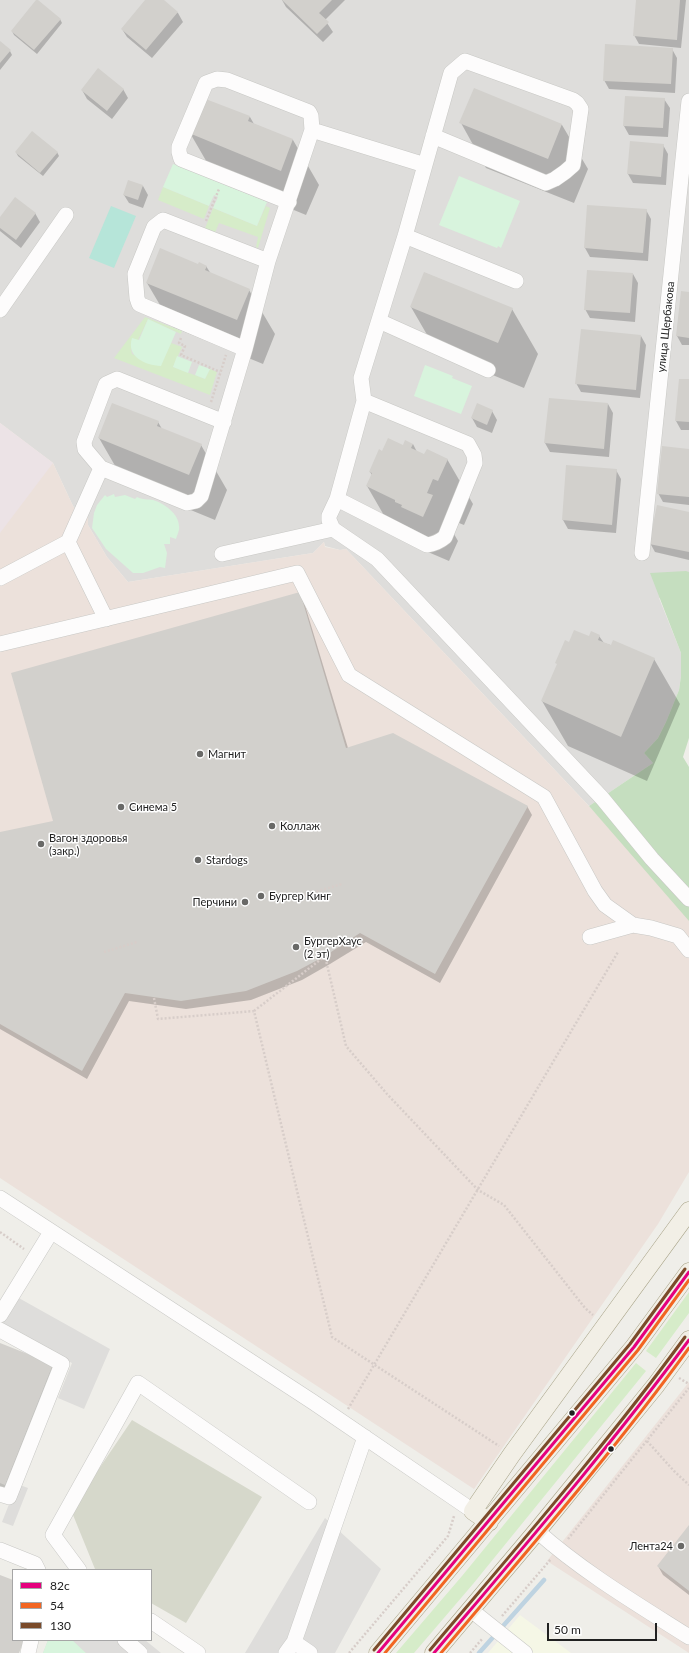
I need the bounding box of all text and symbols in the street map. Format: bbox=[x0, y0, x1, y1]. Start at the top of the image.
street label: улица Щербакова bbox=[655, 281, 677, 373]
place label: Магнит bbox=[208, 747, 246, 761]
marker: Магнит bbox=[195, 749, 205, 759]
place label: Синема 5 bbox=[129, 800, 177, 814]
marker: Синема 5 bbox=[116, 802, 126, 812]
place label: Коллаж bbox=[280, 819, 320, 833]
marker: Коллаж bbox=[267, 821, 277, 831]
place label: Вагон здоровья (закр.) bbox=[49, 831, 127, 857]
marker: Вагон здоровья (закр.) bbox=[36, 839, 46, 849]
place label: Stardogs bbox=[206, 853, 248, 867]
marker: Stardogs bbox=[193, 855, 203, 865]
place label: Бургер Кинг bbox=[269, 889, 331, 903]
marker: Бургер Кинг bbox=[256, 891, 266, 901]
place label: Перчини bbox=[193, 895, 237, 909]
marker: Перчини bbox=[240, 897, 250, 907]
place label: БургерХаус (2 эт) bbox=[304, 934, 362, 960]
marker: БургерХаус (2 эт) bbox=[291, 942, 301, 952]
unlabelled marker bbox=[567, 1408, 577, 1418]
unlabelled marker bbox=[606, 1444, 616, 1454]
place label: Лента24 bbox=[629, 1539, 673, 1553]
marker: Лента24 bbox=[676, 1541, 686, 1551]
legend bbox=[12, 1569, 152, 1641]
text: 82с bbox=[50, 1578, 70, 1593]
text: 54 bbox=[50, 1598, 64, 1613]
scale bar bbox=[549, 1615, 659, 1641]
text: 130 bbox=[50, 1618, 71, 1633]
text: 50 m bbox=[554, 1622, 581, 1637]

